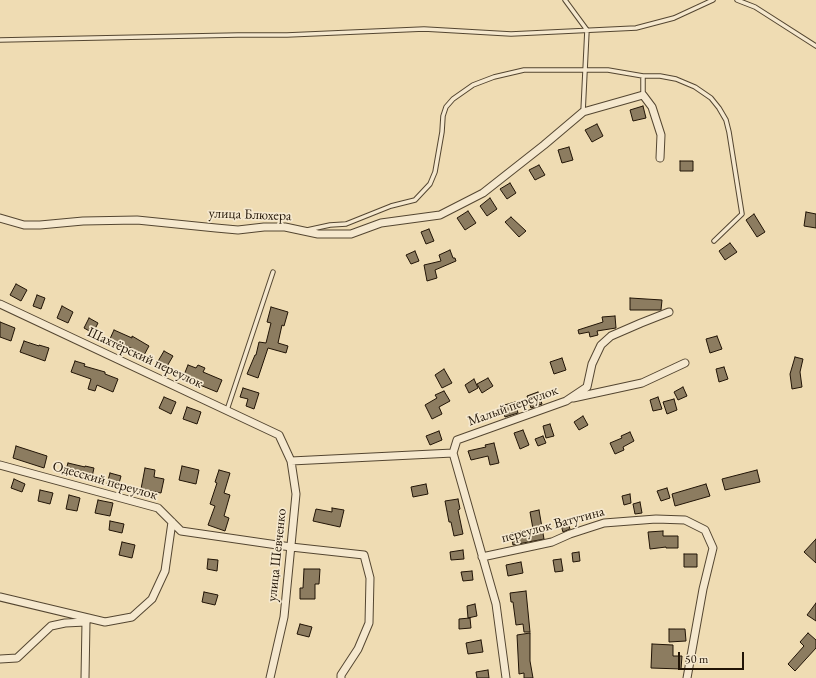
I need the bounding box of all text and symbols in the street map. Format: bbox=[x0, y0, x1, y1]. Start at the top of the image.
street label: улица Блюхера bbox=[208, 205, 292, 225]
street label: Шахтёрский переулок bbox=[84, 324, 206, 392]
street label: Малый переулок bbox=[466, 382, 560, 430]
street label: Одесский переулок bbox=[51, 458, 159, 504]
street label: переулок Ватутина bbox=[500, 503, 606, 547]
street label: улица Шевченко bbox=[264, 508, 290, 602]
scale bar bbox=[680, 644, 746, 670]
text: 50 m bbox=[685, 651, 708, 667]

